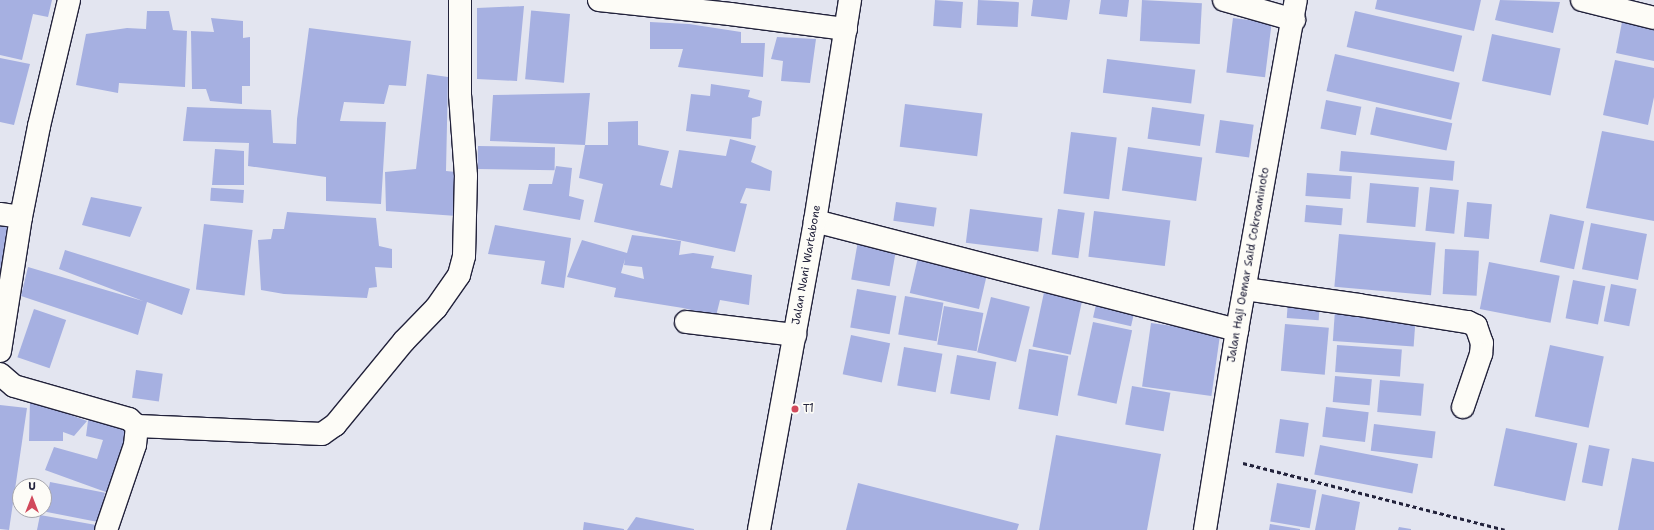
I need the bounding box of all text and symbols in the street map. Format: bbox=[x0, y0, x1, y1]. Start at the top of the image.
street label: Jalan Haji Oemar Said Cokroaminoto bbox=[1225, 166, 1273, 364]
street label: Jalan Nani Wartabone bbox=[790, 204, 824, 326]
place label: T1 bbox=[803, 402, 814, 416]
marker: T1 bbox=[790, 404, 800, 414]
north arrow bbox=[12, 478, 52, 518]
text: U bbox=[28, 479, 36, 494]

